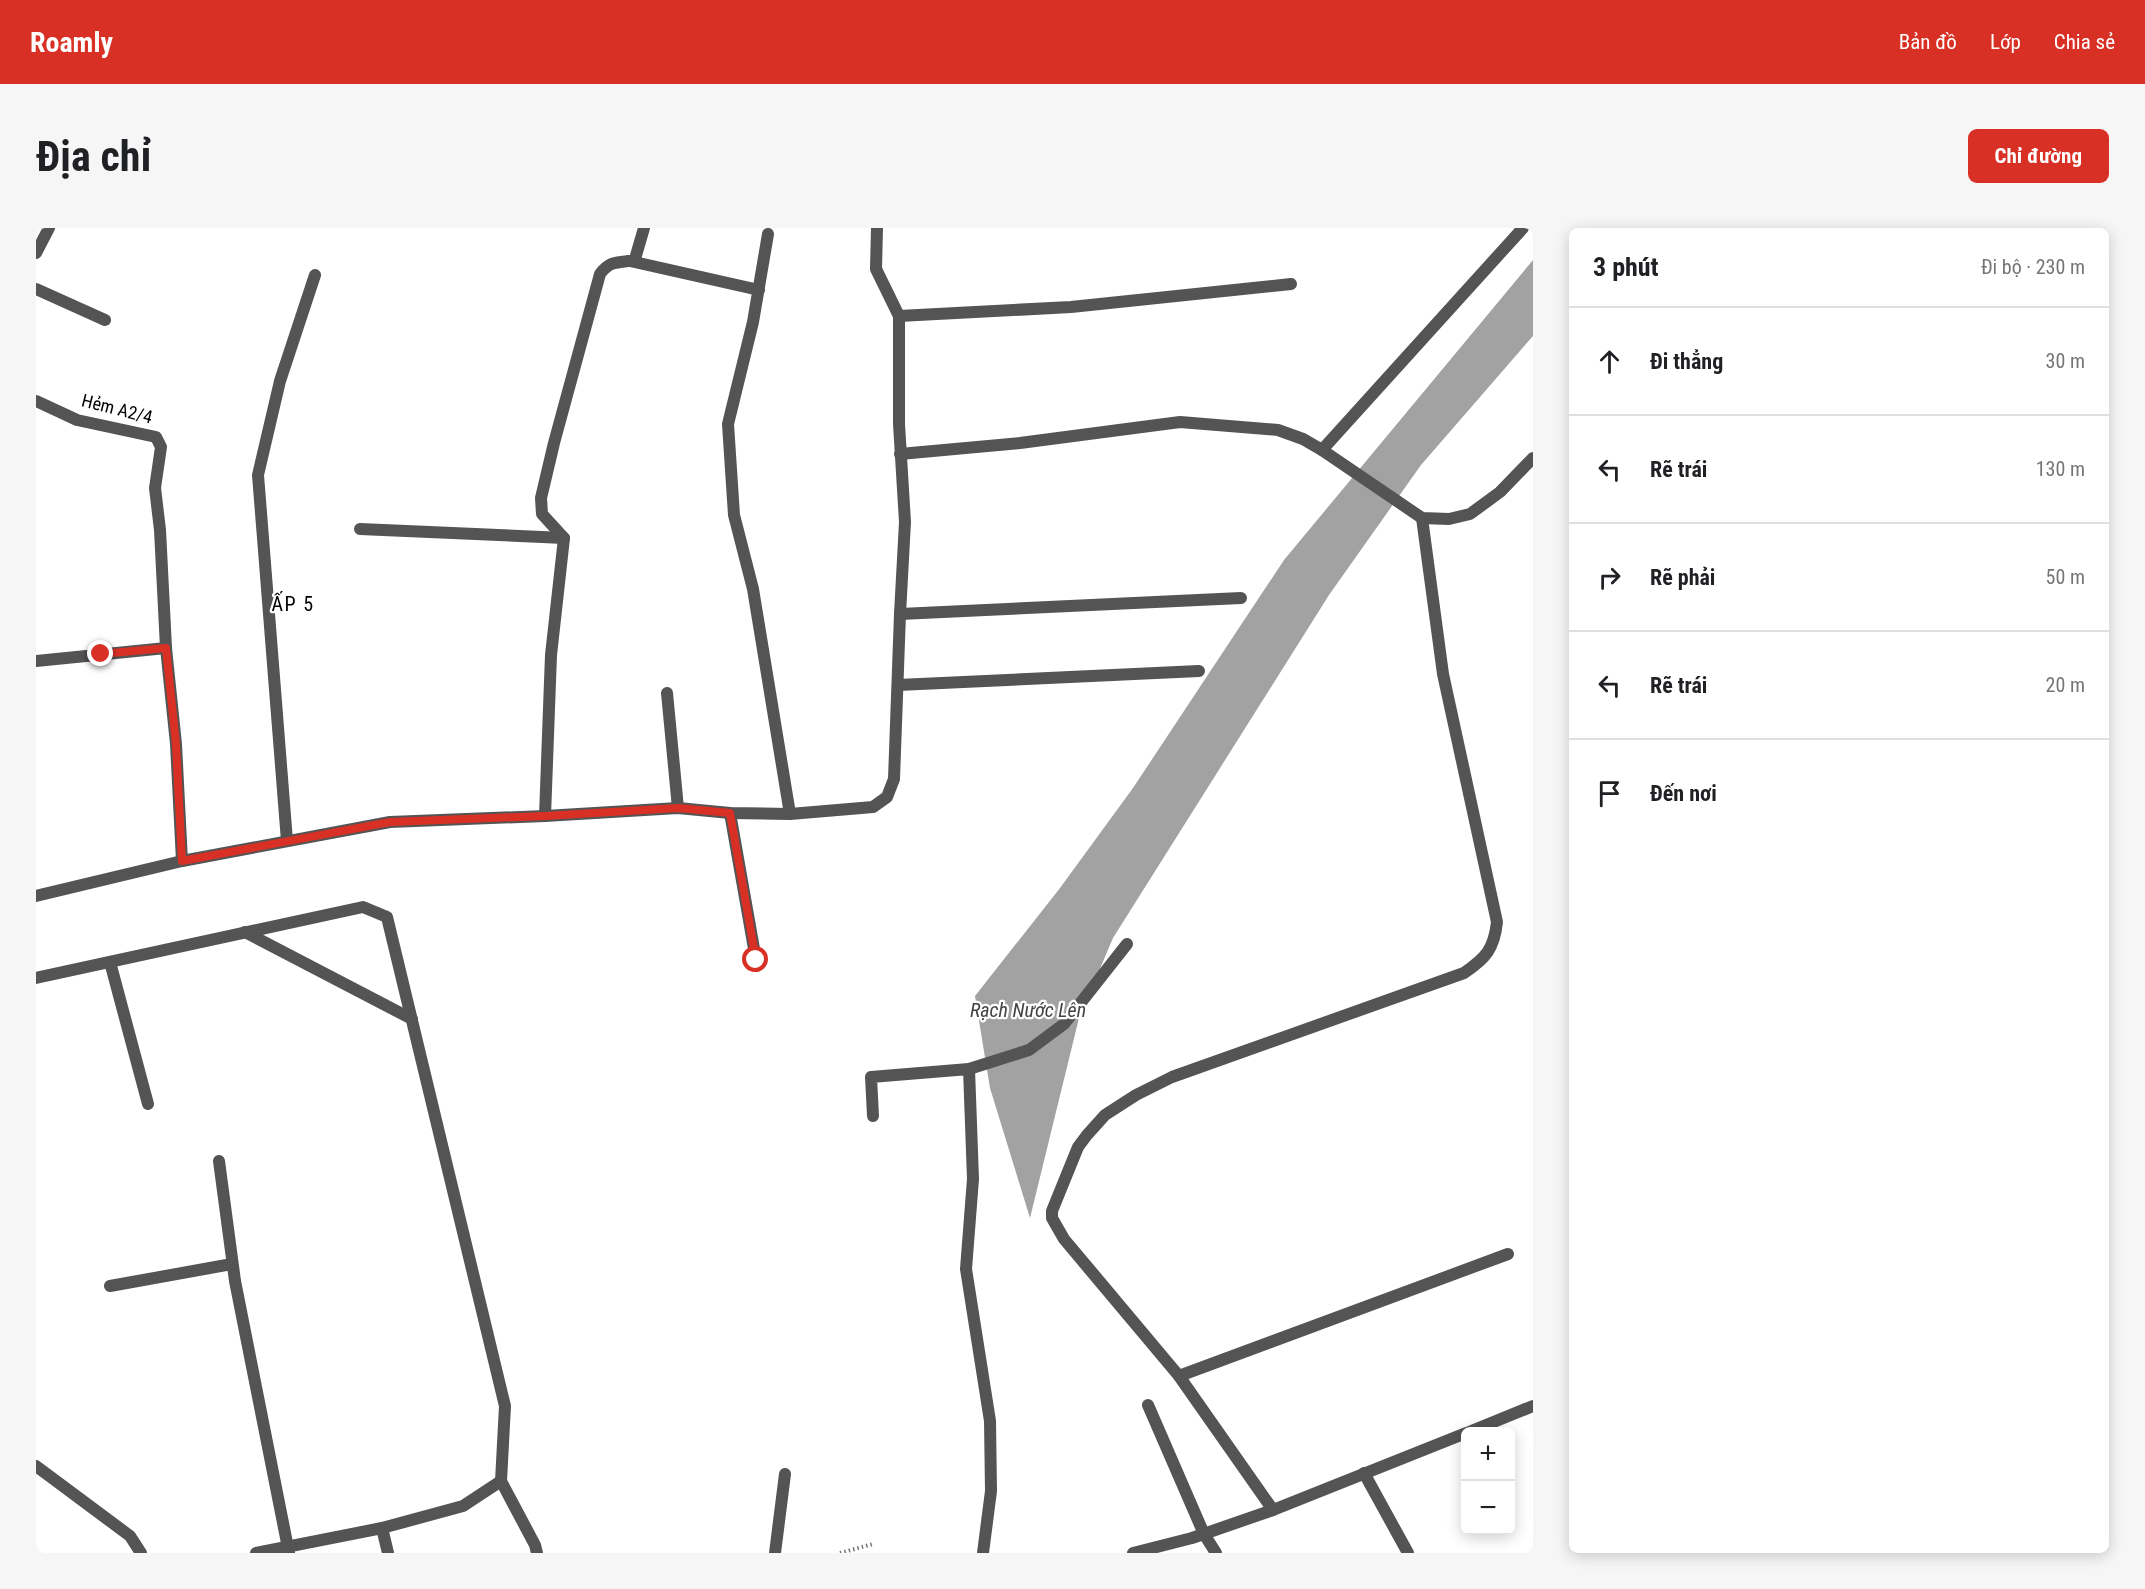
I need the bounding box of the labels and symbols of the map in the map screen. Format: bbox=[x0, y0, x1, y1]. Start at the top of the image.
street label: Hẻm A2/4 bbox=[80, 390, 155, 427]
district label: ẤP 5 bbox=[271, 591, 315, 616]
route end bbox=[87, 640, 113, 666]
route start bbox=[742, 946, 768, 972]
water label: Rạch Nước Lên bbox=[970, 998, 1086, 1022]

